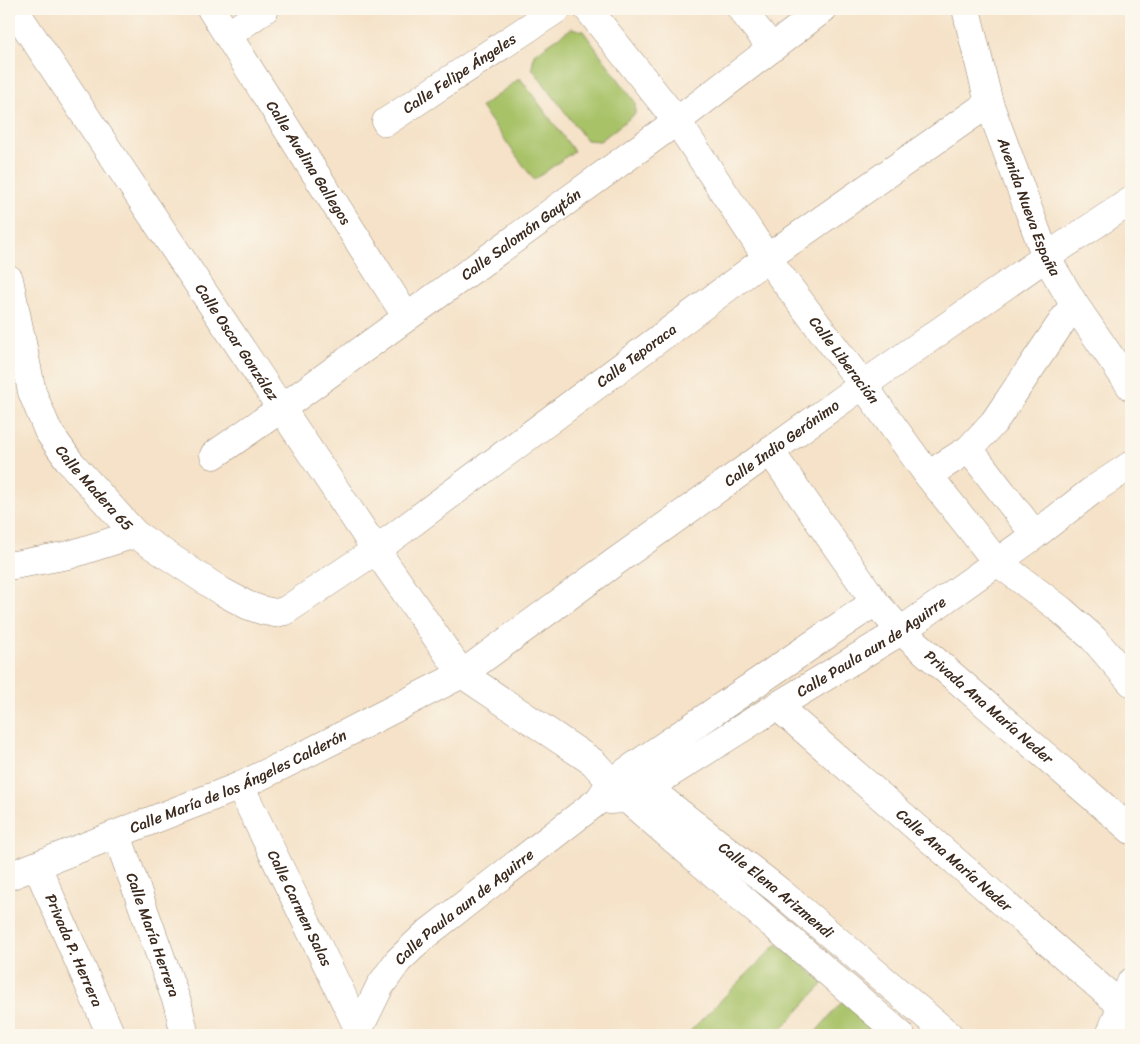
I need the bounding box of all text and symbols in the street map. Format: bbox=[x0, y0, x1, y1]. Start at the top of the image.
street label: Calle Felipe Ángeles bbox=[397, 26, 522, 121]
street label: Calle Avelina Gallegos bbox=[259, 95, 359, 231]
street label: Avenida Nueva España bbox=[990, 133, 1068, 282]
street label: Calle Salomón Gaytán bbox=[455, 182, 587, 287]
street label: Calle Oscar González bbox=[188, 278, 286, 407]
street label: Calle Liberación bbox=[802, 310, 886, 410]
street label: Calle Teporaca bbox=[590, 316, 683, 395]
street label: Calle Indio Gerónimo bbox=[718, 392, 845, 493]
street label: Calle Madera 65 bbox=[49, 439, 140, 537]
street label: Calle Paula aun de Aguirre bbox=[791, 589, 952, 704]
street label: Privada Ana María Neder bbox=[918, 643, 1060, 771]
street label: Calle María de los Ángeles Calderón bbox=[126, 722, 351, 841]
street label: Calle Ana María Neder bbox=[890, 802, 1019, 919]
street label: Calle Elena Arizmendi bbox=[712, 835, 840, 946]
street label: Calle Paula aun de Aguirre bbox=[388, 842, 540, 971]
street label: Calle Carmen Salas bbox=[260, 845, 339, 971]
street label: Calle María Herrera bbox=[118, 869, 187, 1001]
street label: Privada P. Herrera bbox=[38, 889, 110, 1012]

